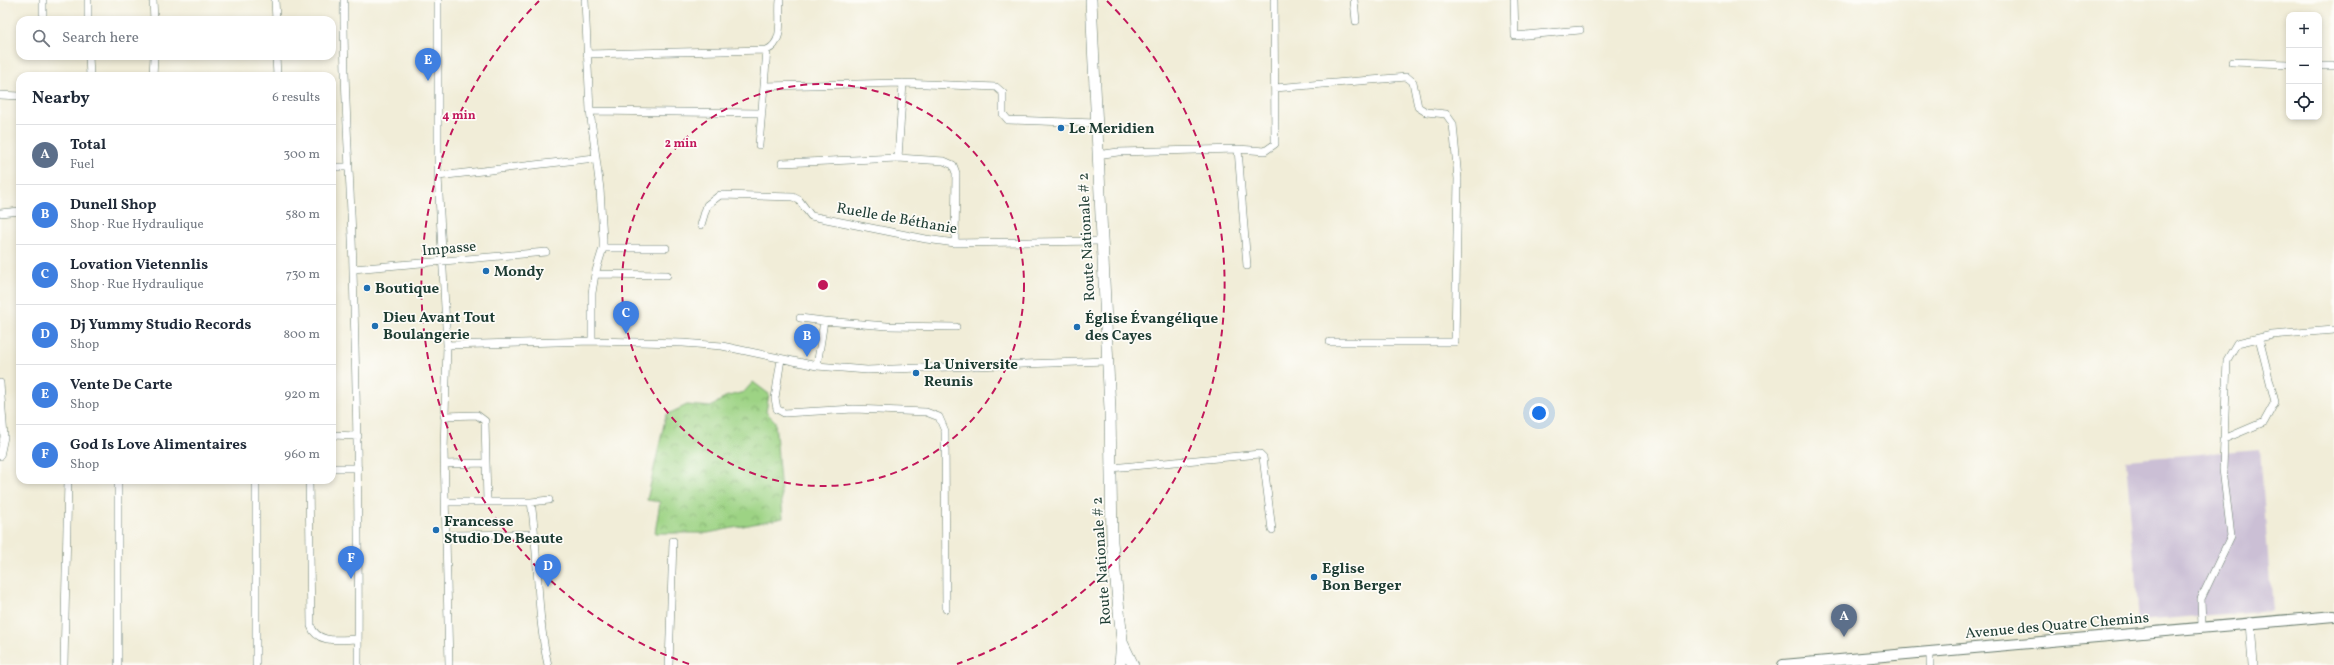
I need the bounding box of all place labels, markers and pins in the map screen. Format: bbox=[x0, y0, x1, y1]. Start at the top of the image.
pin: E bbox=[415, 48, 441, 81]
place label: Le Meridien bbox=[1069, 119, 1155, 140]
marker: Le Meridien bbox=[1056, 123, 1066, 133]
place label: Mondy bbox=[494, 262, 545, 283]
marker: Mondy bbox=[481, 266, 491, 276]
centre of rings bbox=[816, 278, 830, 292]
place label: Boutique bbox=[375, 279, 440, 300]
marker: Boutique bbox=[362, 283, 372, 293]
pin: C bbox=[613, 301, 639, 334]
place label: Dieu Avant Tout Boulangerie bbox=[383, 308, 495, 346]
place label: Église Évangélique des Cayes bbox=[1085, 309, 1218, 347]
marker: Dieu Avant Tout Boulangerie bbox=[370, 321, 380, 331]
marker: Église Évangélique des Cayes bbox=[1072, 322, 1082, 332]
pin: B bbox=[794, 324, 820, 357]
place label: La Universite Reunis bbox=[924, 355, 1018, 393]
marker: La Universite Reunis bbox=[911, 368, 921, 378]
place label: Francesse Studio De Beaute bbox=[444, 512, 563, 550]
marker: Francesse Studio De Beaute bbox=[431, 525, 441, 535]
pin: F bbox=[338, 546, 364, 579]
pin: D bbox=[535, 554, 561, 587]
place label: Eglise Bon Berger bbox=[1322, 559, 1401, 597]
marker: Eglise Bon Berger bbox=[1309, 572, 1319, 582]
pin: A bbox=[1831, 604, 1857, 637]

